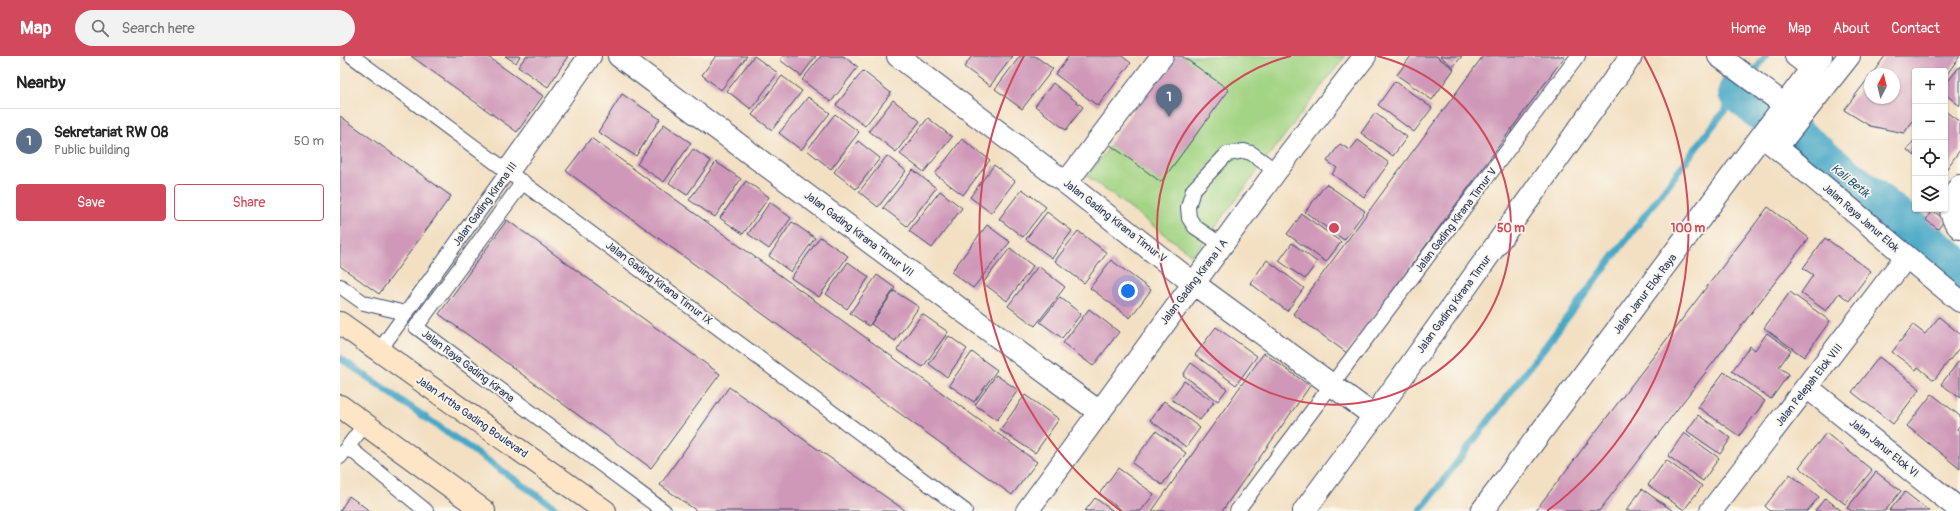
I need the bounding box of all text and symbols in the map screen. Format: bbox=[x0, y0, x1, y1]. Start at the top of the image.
search box bbox=[75, 10, 355, 46]
text: Map bbox=[20, 16, 51, 40]
icon: search bbox=[89, 17, 111, 39]
text: Search here bbox=[121, 19, 195, 38]
text: Home bbox=[1731, 20, 1766, 37]
text: Map bbox=[1788, 20, 1811, 37]
text: About bbox=[1833, 20, 1869, 37]
text: Contact bbox=[1891, 20, 1940, 37]
north arrow bbox=[1864, 68, 1900, 104]
map controls bbox=[1912, 68, 1948, 212]
button: + bbox=[1912, 68, 1948, 104]
text: Nearby bbox=[16, 72, 65, 93]
pin: 1 bbox=[1156, 84, 1182, 117]
button: − bbox=[1912, 104, 1948, 140]
text: Sekretariat RW 08 bbox=[54, 123, 168, 142]
text: 1 bbox=[26, 133, 32, 149]
text: 50 m bbox=[294, 133, 324, 149]
button: locate bbox=[1912, 140, 1948, 176]
text: Public building bbox=[54, 142, 130, 158]
street label: Jalan Gading Kirana III bbox=[450, 160, 520, 248]
water label: Kali Betik bbox=[1828, 161, 1873, 202]
street label: Jalan Gading Kirana Timur V bbox=[1413, 165, 1499, 275]
button: layers bbox=[1912, 176, 1948, 212]
street label: Jalan Gading Kirana Timur V bbox=[1061, 177, 1169, 265]
street label: Jalan Raya Janur Elok bbox=[1820, 181, 1902, 255]
button: Save bbox=[16, 184, 166, 221]
button: Share bbox=[174, 184, 324, 221]
street label: Jalan Gading Kirana Timur VII bbox=[802, 189, 916, 279]
centre of rings bbox=[1327, 221, 1341, 235]
text: 50 m bbox=[1497, 221, 1525, 236]
text: 100 m bbox=[1671, 221, 1706, 236]
street label: Jalan Gading Kirana I A bbox=[1158, 237, 1230, 327]
street label: Jalan Gading Kirana Timur IX bbox=[603, 239, 715, 327]
street label: Jalan Janur Elok Raya bbox=[1611, 251, 1679, 337]
street label: Jalan Gading Kirana Timur bbox=[1414, 252, 1494, 356]
your location bbox=[1118, 281, 1138, 301]
street label: Jalan Raya Gading Kirana bbox=[419, 327, 517, 405]
street label: Jalan Pelepah Elok VIII bbox=[1773, 341, 1845, 429]
street label: Jalan Artha Gading Boulevard bbox=[414, 373, 530, 461]
street label: Jalan Janur Elok VI bbox=[1847, 416, 1921, 480]

